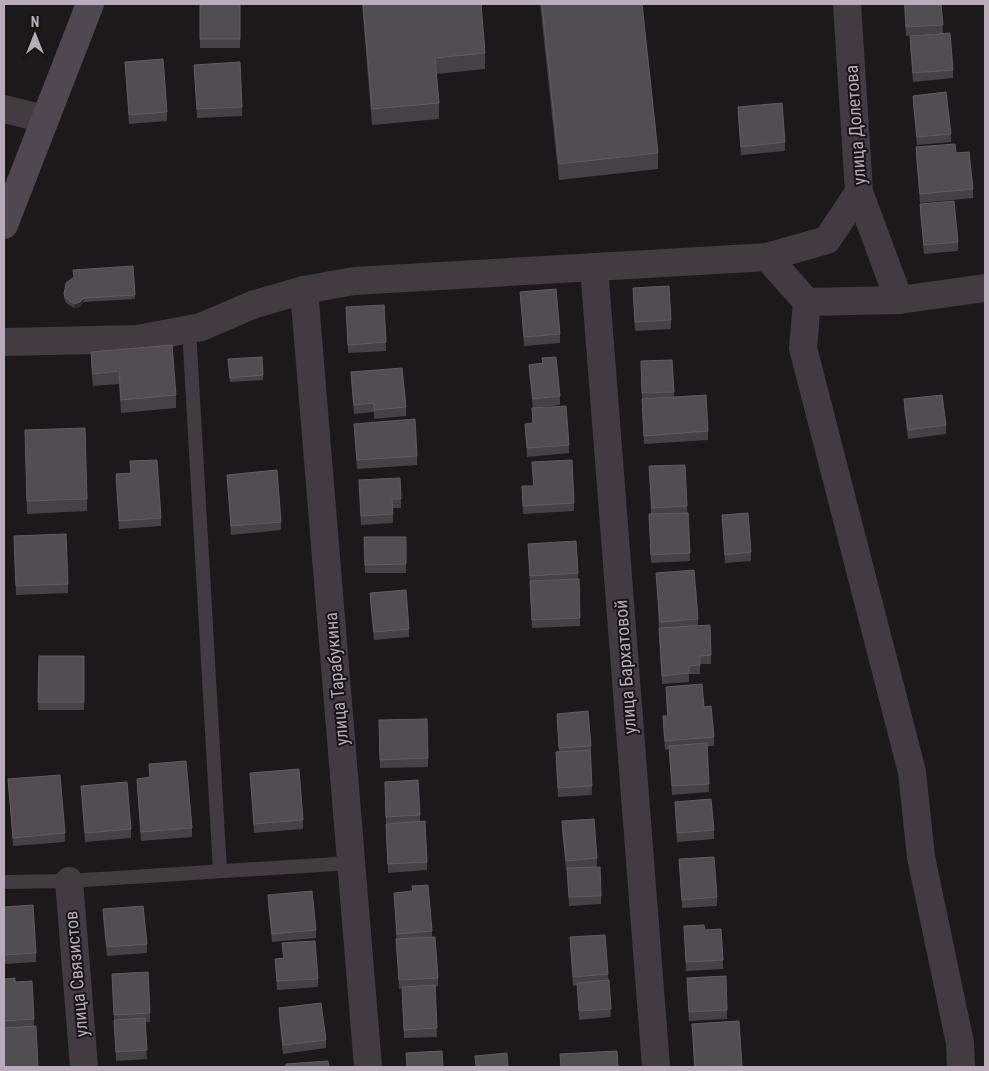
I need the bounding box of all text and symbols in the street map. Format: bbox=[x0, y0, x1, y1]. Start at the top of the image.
north arrow bbox=[10, 10, 60, 60]
text: N bbox=[31, 14, 39, 30]
street label: улица Долетова bbox=[840, 64, 870, 186]
street label: улица Бархатовой bbox=[610, 599, 640, 735]
street label: улица Тарабукина bbox=[320, 612, 352, 746]
street label: улица Связистов bbox=[60, 910, 92, 1038]

